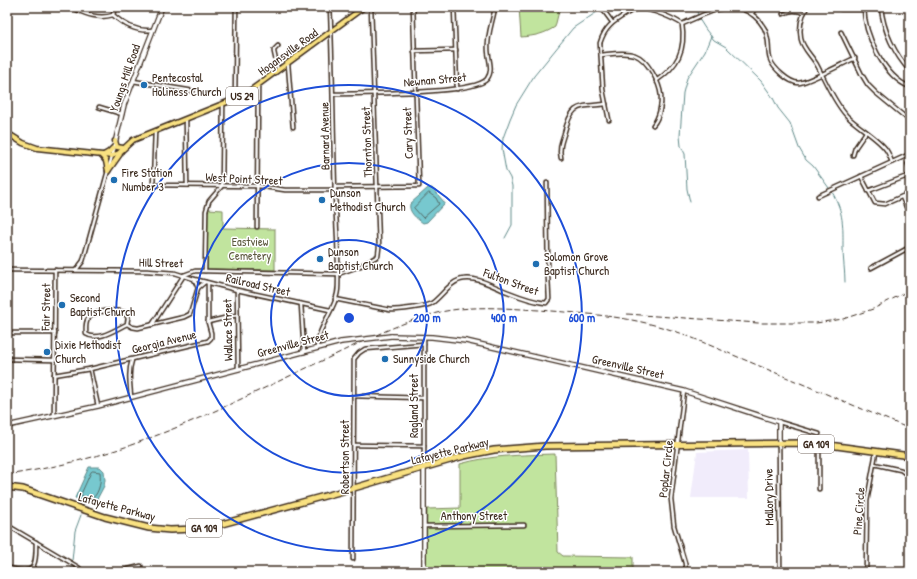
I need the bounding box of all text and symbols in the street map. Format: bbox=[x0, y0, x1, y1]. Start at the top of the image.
street label: Hogansville Road bbox=[254, 24, 321, 79]
street label: Youngs Mill Road bbox=[105, 41, 144, 114]
street label: Newnan Street bbox=[403, 68, 468, 91]
place label: Pentecostal Holiness Church bbox=[152, 69, 221, 100]
marker: Pentecostal Holiness Church bbox=[139, 80, 149, 90]
road number: US 29 bbox=[226, 87, 258, 105]
street label: Barnard Avenue bbox=[315, 102, 334, 170]
street label: Thornton Street bbox=[357, 106, 376, 178]
street label: Cary Street bbox=[398, 106, 417, 159]
place label: Fire Station Number 3 bbox=[121, 164, 173, 195]
street label: West Point Street bbox=[205, 168, 284, 189]
marker: Fire Station Number 3 bbox=[109, 175, 119, 185]
place label: Dunson Methodist Church bbox=[330, 184, 406, 215]
marker: Dunson Methodist Church bbox=[317, 195, 327, 205]
park label: Eastview Cemetery bbox=[229, 233, 271, 264]
place label: Dunson Baptist Church bbox=[328, 243, 393, 274]
place label: Solomon Grove Baptist Church bbox=[544, 248, 609, 279]
street label: Hill Street bbox=[139, 254, 184, 271]
marker: Dunson Baptist Church bbox=[315, 254, 325, 264]
marker: Solomon Grove Baptist Church bbox=[531, 259, 541, 269]
street label: Fulton Street bbox=[480, 263, 542, 300]
street label: Railroad Street bbox=[224, 269, 293, 300]
street label: Fair Street bbox=[37, 282, 54, 332]
place label: Second Baptist Church bbox=[70, 289, 135, 320]
street label: Wallace Street bbox=[218, 298, 237, 361]
marker: Second Baptist Church bbox=[57, 300, 67, 310]
text: 200 m bbox=[413, 309, 441, 326]
text: 400 m bbox=[491, 309, 517, 326]
text: 600 m bbox=[569, 309, 595, 326]
centre of rings bbox=[342, 311, 356, 325]
street label: Georgia Avenue bbox=[130, 325, 198, 358]
street label: Greenville Street bbox=[255, 326, 331, 361]
place label: Dixie Methodist Church bbox=[55, 336, 122, 367]
marker: Dixie Methodist Church bbox=[42, 347, 52, 357]
place label: Sunnyside Church bbox=[393, 350, 470, 367]
street label: Greenville Street bbox=[590, 350, 667, 383]
marker: Sunnyside Church bbox=[380, 354, 390, 364]
street label: Ragland Street bbox=[405, 373, 422, 438]
street label: Robertson Street bbox=[336, 419, 353, 494]
street label: Lafayette Parkway bbox=[409, 433, 490, 468]
road number: GA 109 bbox=[798, 435, 834, 453]
street label: Poplar Circle bbox=[654, 439, 677, 498]
street label: Mallory Drive bbox=[760, 468, 777, 526]
street label: Pine Circle bbox=[848, 486, 869, 535]
street label: Lafayette Parkway bbox=[77, 488, 158, 525]
street label: Anthony Street bbox=[441, 507, 508, 524]
road number: GA 109 bbox=[186, 519, 222, 537]

